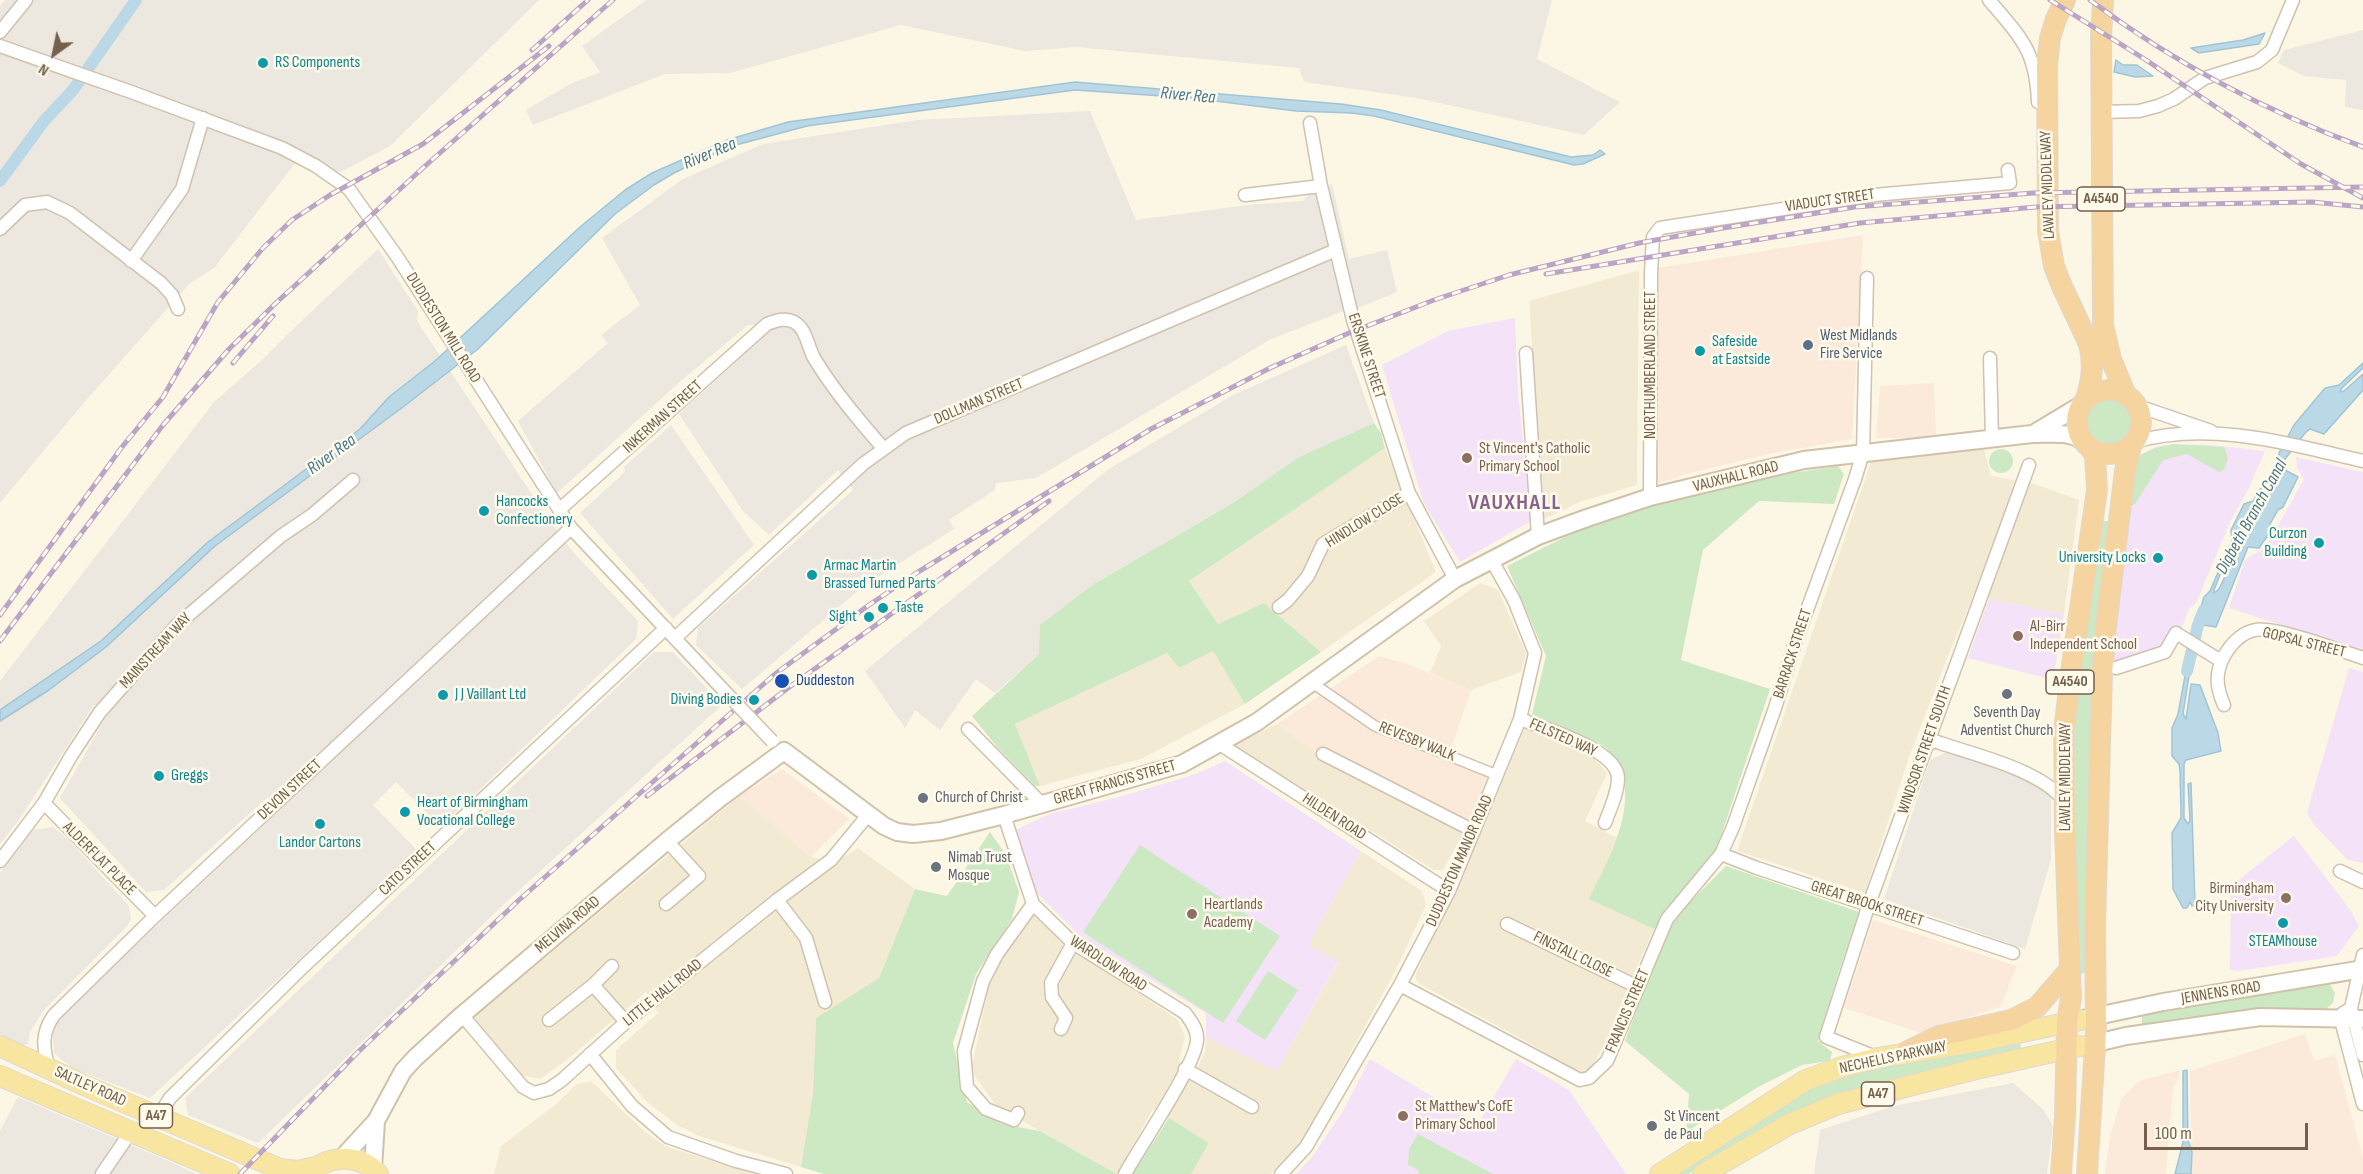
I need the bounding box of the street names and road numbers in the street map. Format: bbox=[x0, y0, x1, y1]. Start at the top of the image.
street label: LAWLEY MIDDLEWAY bbox=[2037, 130, 2059, 240]
street label: VIADUCT STREET bbox=[1784, 185, 1876, 217]
road number: A4540 bbox=[2077, 187, 2125, 211]
street label: DUDDESTON MILL ROAD bbox=[401, 269, 485, 387]
street label: NORTHUMBERLAND STREET bbox=[1641, 291, 1661, 439]
street label: ERSKINE STREET bbox=[1343, 311, 1389, 401]
street label: DOLLMAN STREET bbox=[932, 375, 1026, 429]
street label: INKERMAN STREET bbox=[619, 376, 707, 458]
street label: VAUXHALL ROAD bbox=[1691, 457, 1781, 497]
street label: HINDLOW CLOSE bbox=[1322, 489, 1408, 553]
street label: BARRACK STREET bbox=[1769, 607, 1817, 701]
street label: MAINSTREAM WAY bbox=[116, 609, 196, 693]
street label: GOPSAL STREET bbox=[2260, 623, 2348, 663]
road number: A4540 bbox=[2046, 670, 2094, 694]
street label: WINDSOR STREET SOUTH bbox=[1894, 683, 1956, 817]
street label: FELSTED WAY bbox=[1526, 715, 1600, 761]
street label: REVESBY WALK bbox=[1376, 718, 1458, 766]
street label: LAWLEY MIDDLEWAY bbox=[2056, 723, 2076, 831]
street label: DEVON STREET bbox=[254, 756, 326, 824]
street label: GREAT FRANCIS STREET bbox=[1052, 756, 1178, 810]
street label: HILDEN ROAD bbox=[1298, 789, 1370, 845]
street label: DUDDESTON MANOR ROAD bbox=[1422, 792, 1498, 930]
street label: ALDERFLAT PLACE bbox=[58, 818, 140, 900]
street label: CATO STREET bbox=[376, 838, 440, 900]
street label: GREAT BROOK STREET bbox=[1808, 877, 1926, 931]
street label: MELVINA ROAD bbox=[532, 892, 604, 958]
street label: FINSTALL CLOSE bbox=[1530, 927, 1616, 983]
street label: WARDLOW ROAD bbox=[1066, 932, 1150, 996]
street label: LITTLE HALL ROAD bbox=[619, 955, 707, 1031]
street label: FRANCIS STREET bbox=[1602, 966, 1654, 1056]
street label: JENNENS ROAD bbox=[2180, 977, 2262, 1009]
street label: NECHELLS PARKWAY bbox=[1838, 1037, 1948, 1079]
street label: SALTLEY ROAD bbox=[51, 1063, 129, 1111]
road number: A47 bbox=[1862, 1082, 1894, 1106]
road number: A47 bbox=[140, 1104, 172, 1128]

